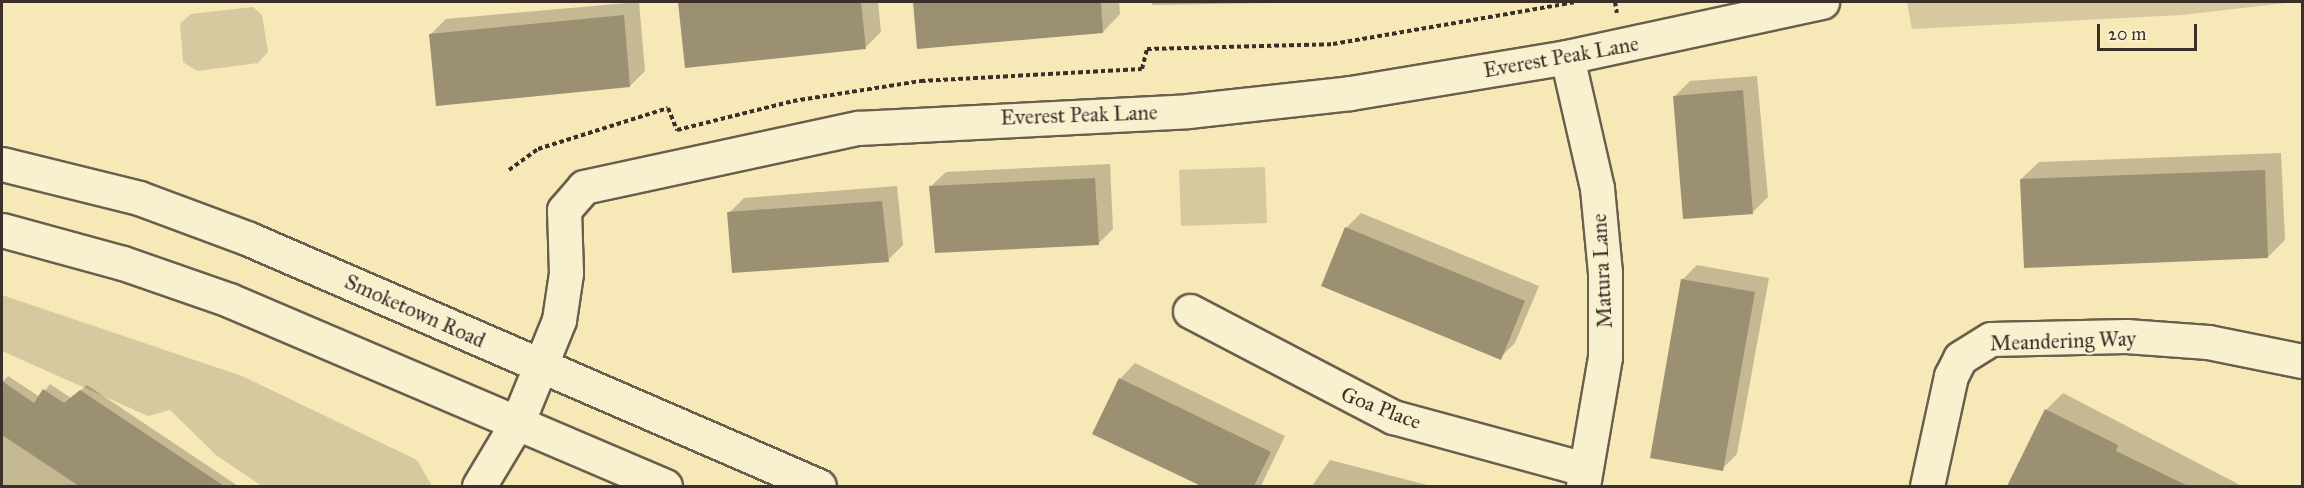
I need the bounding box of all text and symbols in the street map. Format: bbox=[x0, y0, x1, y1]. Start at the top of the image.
scale bar bbox=[2100, 12, 2200, 50]
text: 20 m bbox=[2108, 23, 2146, 45]
street label: Everest Peak Lane bbox=[1481, 31, 1641, 83]
street label: Everest Peak Lane bbox=[1000, 100, 1158, 130]
street label: Matura Lane bbox=[1586, 213, 1618, 329]
street label: Smoketown Road bbox=[341, 269, 489, 353]
street label: Meandering Way bbox=[1989, 326, 2137, 356]
street label: Goa Place bbox=[1337, 381, 1425, 435]

